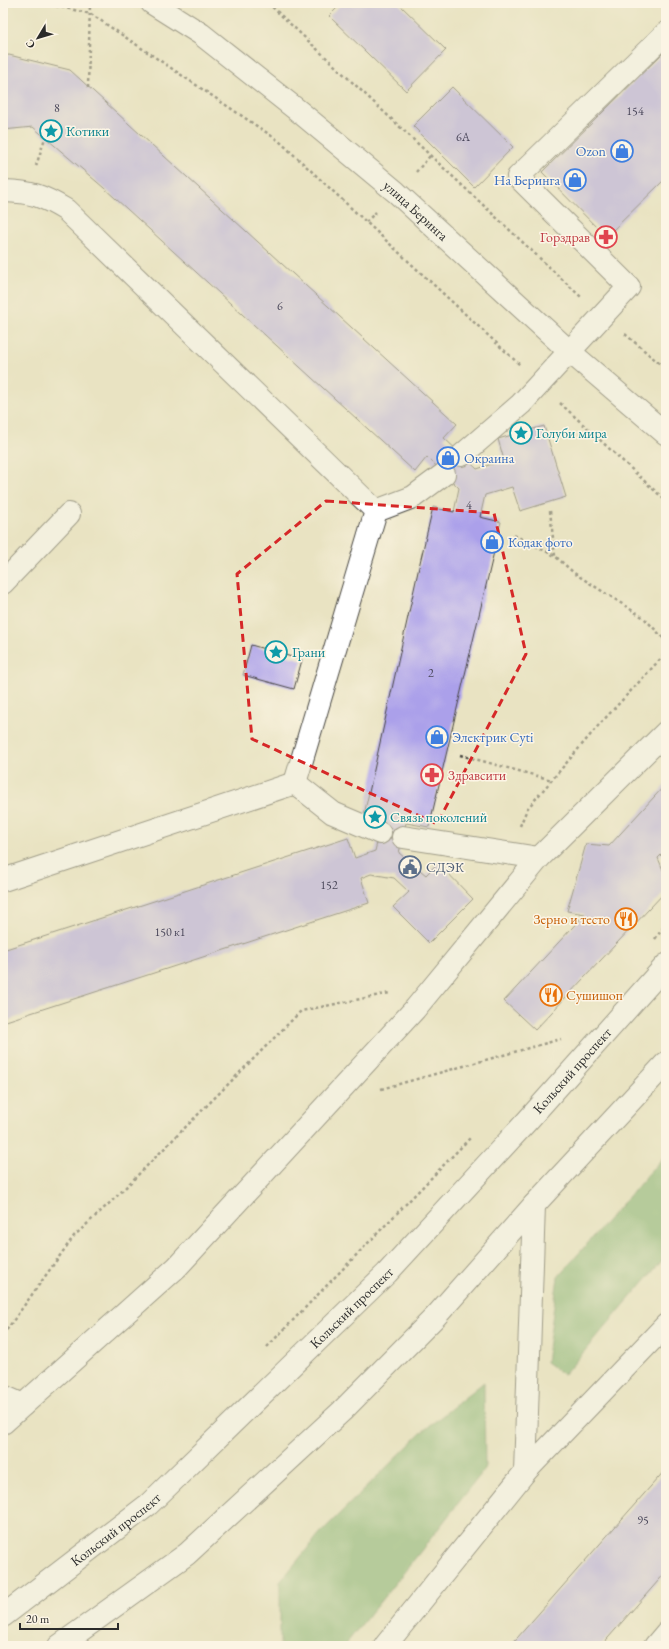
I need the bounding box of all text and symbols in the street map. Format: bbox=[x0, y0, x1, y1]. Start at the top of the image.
north arrow bbox=[18, 18, 58, 58]
text: С bbox=[22, 37, 38, 52]
house number: 8 bbox=[54, 100, 60, 116]
house number: 154 bbox=[626, 103, 644, 119]
place icon: Котики bbox=[38, 118, 64, 144]
place label: Котики bbox=[66, 122, 110, 140]
house number: 6А bbox=[456, 129, 471, 145]
shop icon: Ozon bbox=[609, 138, 635, 164]
place label: Ozon bbox=[576, 142, 607, 160]
shop icon: На Беринга bbox=[562, 167, 588, 193]
place label: На Беринга bbox=[494, 171, 560, 189]
street label: улица Беринга bbox=[380, 176, 452, 245]
pharmacy icon: Горздрав bbox=[593, 224, 619, 250]
place label: Горздрав bbox=[540, 228, 590, 246]
house number: 6 bbox=[277, 298, 283, 314]
place icon: Голуби мира bbox=[508, 420, 534, 446]
place label: Голуби мира bbox=[536, 424, 607, 442]
shop icon: Окраина bbox=[435, 445, 461, 471]
place label: Окраина bbox=[464, 449, 515, 467]
house number: 4 bbox=[466, 497, 472, 513]
shop icon: Кодак фото bbox=[479, 529, 505, 555]
place label: Кодак фото bbox=[508, 533, 573, 551]
place icon: Грани bbox=[263, 639, 289, 665]
place label: Грани bbox=[292, 643, 326, 661]
house number: 2 bbox=[428, 665, 434, 681]
shop icon: Электрик Cyti bbox=[424, 724, 450, 750]
place label: Электрик Cyti bbox=[452, 728, 534, 746]
pharmacy icon: Здравсити bbox=[419, 762, 445, 788]
place label: Здравсити bbox=[448, 766, 507, 784]
place icon: Связь поколений bbox=[362, 804, 388, 830]
place label: Связь поколений bbox=[390, 808, 488, 826]
public building icon: СДЭК bbox=[397, 854, 423, 880]
place label: СДЭК bbox=[426, 858, 465, 876]
house number: 152 bbox=[320, 877, 338, 893]
restaurant icon: Зерно и тесто bbox=[613, 906, 639, 932]
place label: Зерно и тесто bbox=[533, 910, 610, 928]
house number: 150 к1 bbox=[154, 924, 186, 940]
restaurant icon: Сушишоп bbox=[538, 982, 564, 1008]
place label: Сушишоп bbox=[566, 986, 623, 1004]
street label: Кольский проспект bbox=[529, 1023, 615, 1117]
street label: Кольский проспект bbox=[306, 1263, 397, 1352]
street label: Кольский проспект bbox=[67, 1488, 165, 1570]
house number: 95 bbox=[637, 1512, 649, 1528]
scale bar bbox=[20, 1605, 118, 1631]
text: 20 m bbox=[26, 1611, 50, 1627]

